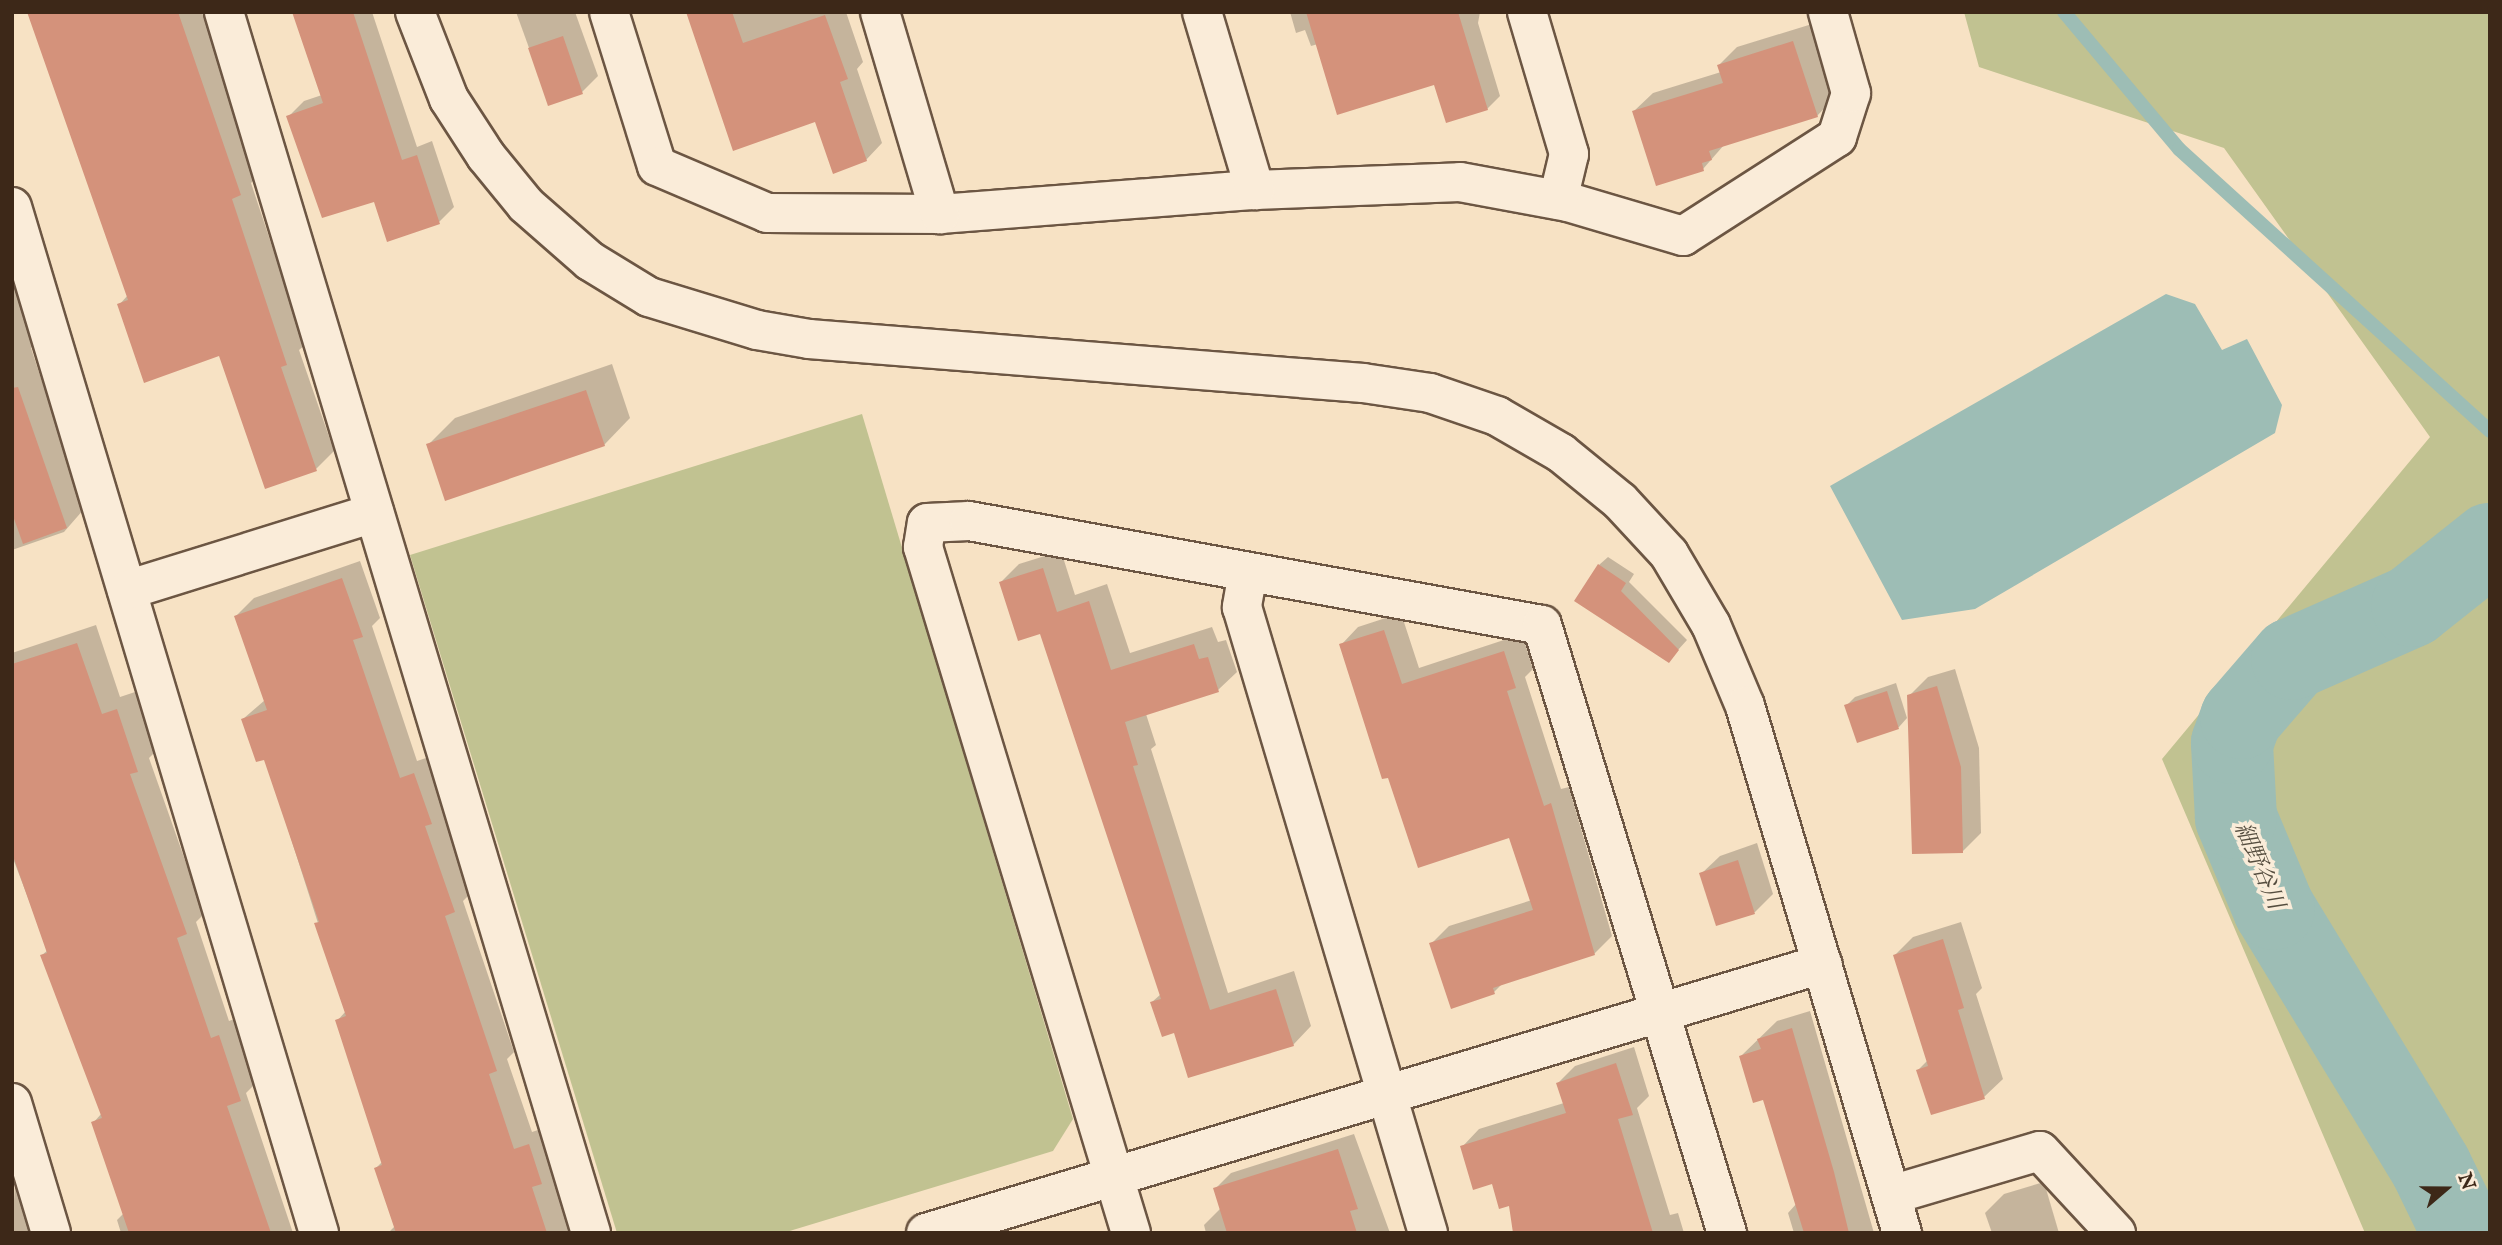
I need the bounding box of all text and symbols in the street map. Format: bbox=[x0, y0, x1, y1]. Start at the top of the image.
water label: 細野谷川 bbox=[2227, 818, 2289, 914]
north arrow bbox=[2411, 1154, 2481, 1224]
text: N bbox=[2452, 1170, 2480, 1194]

